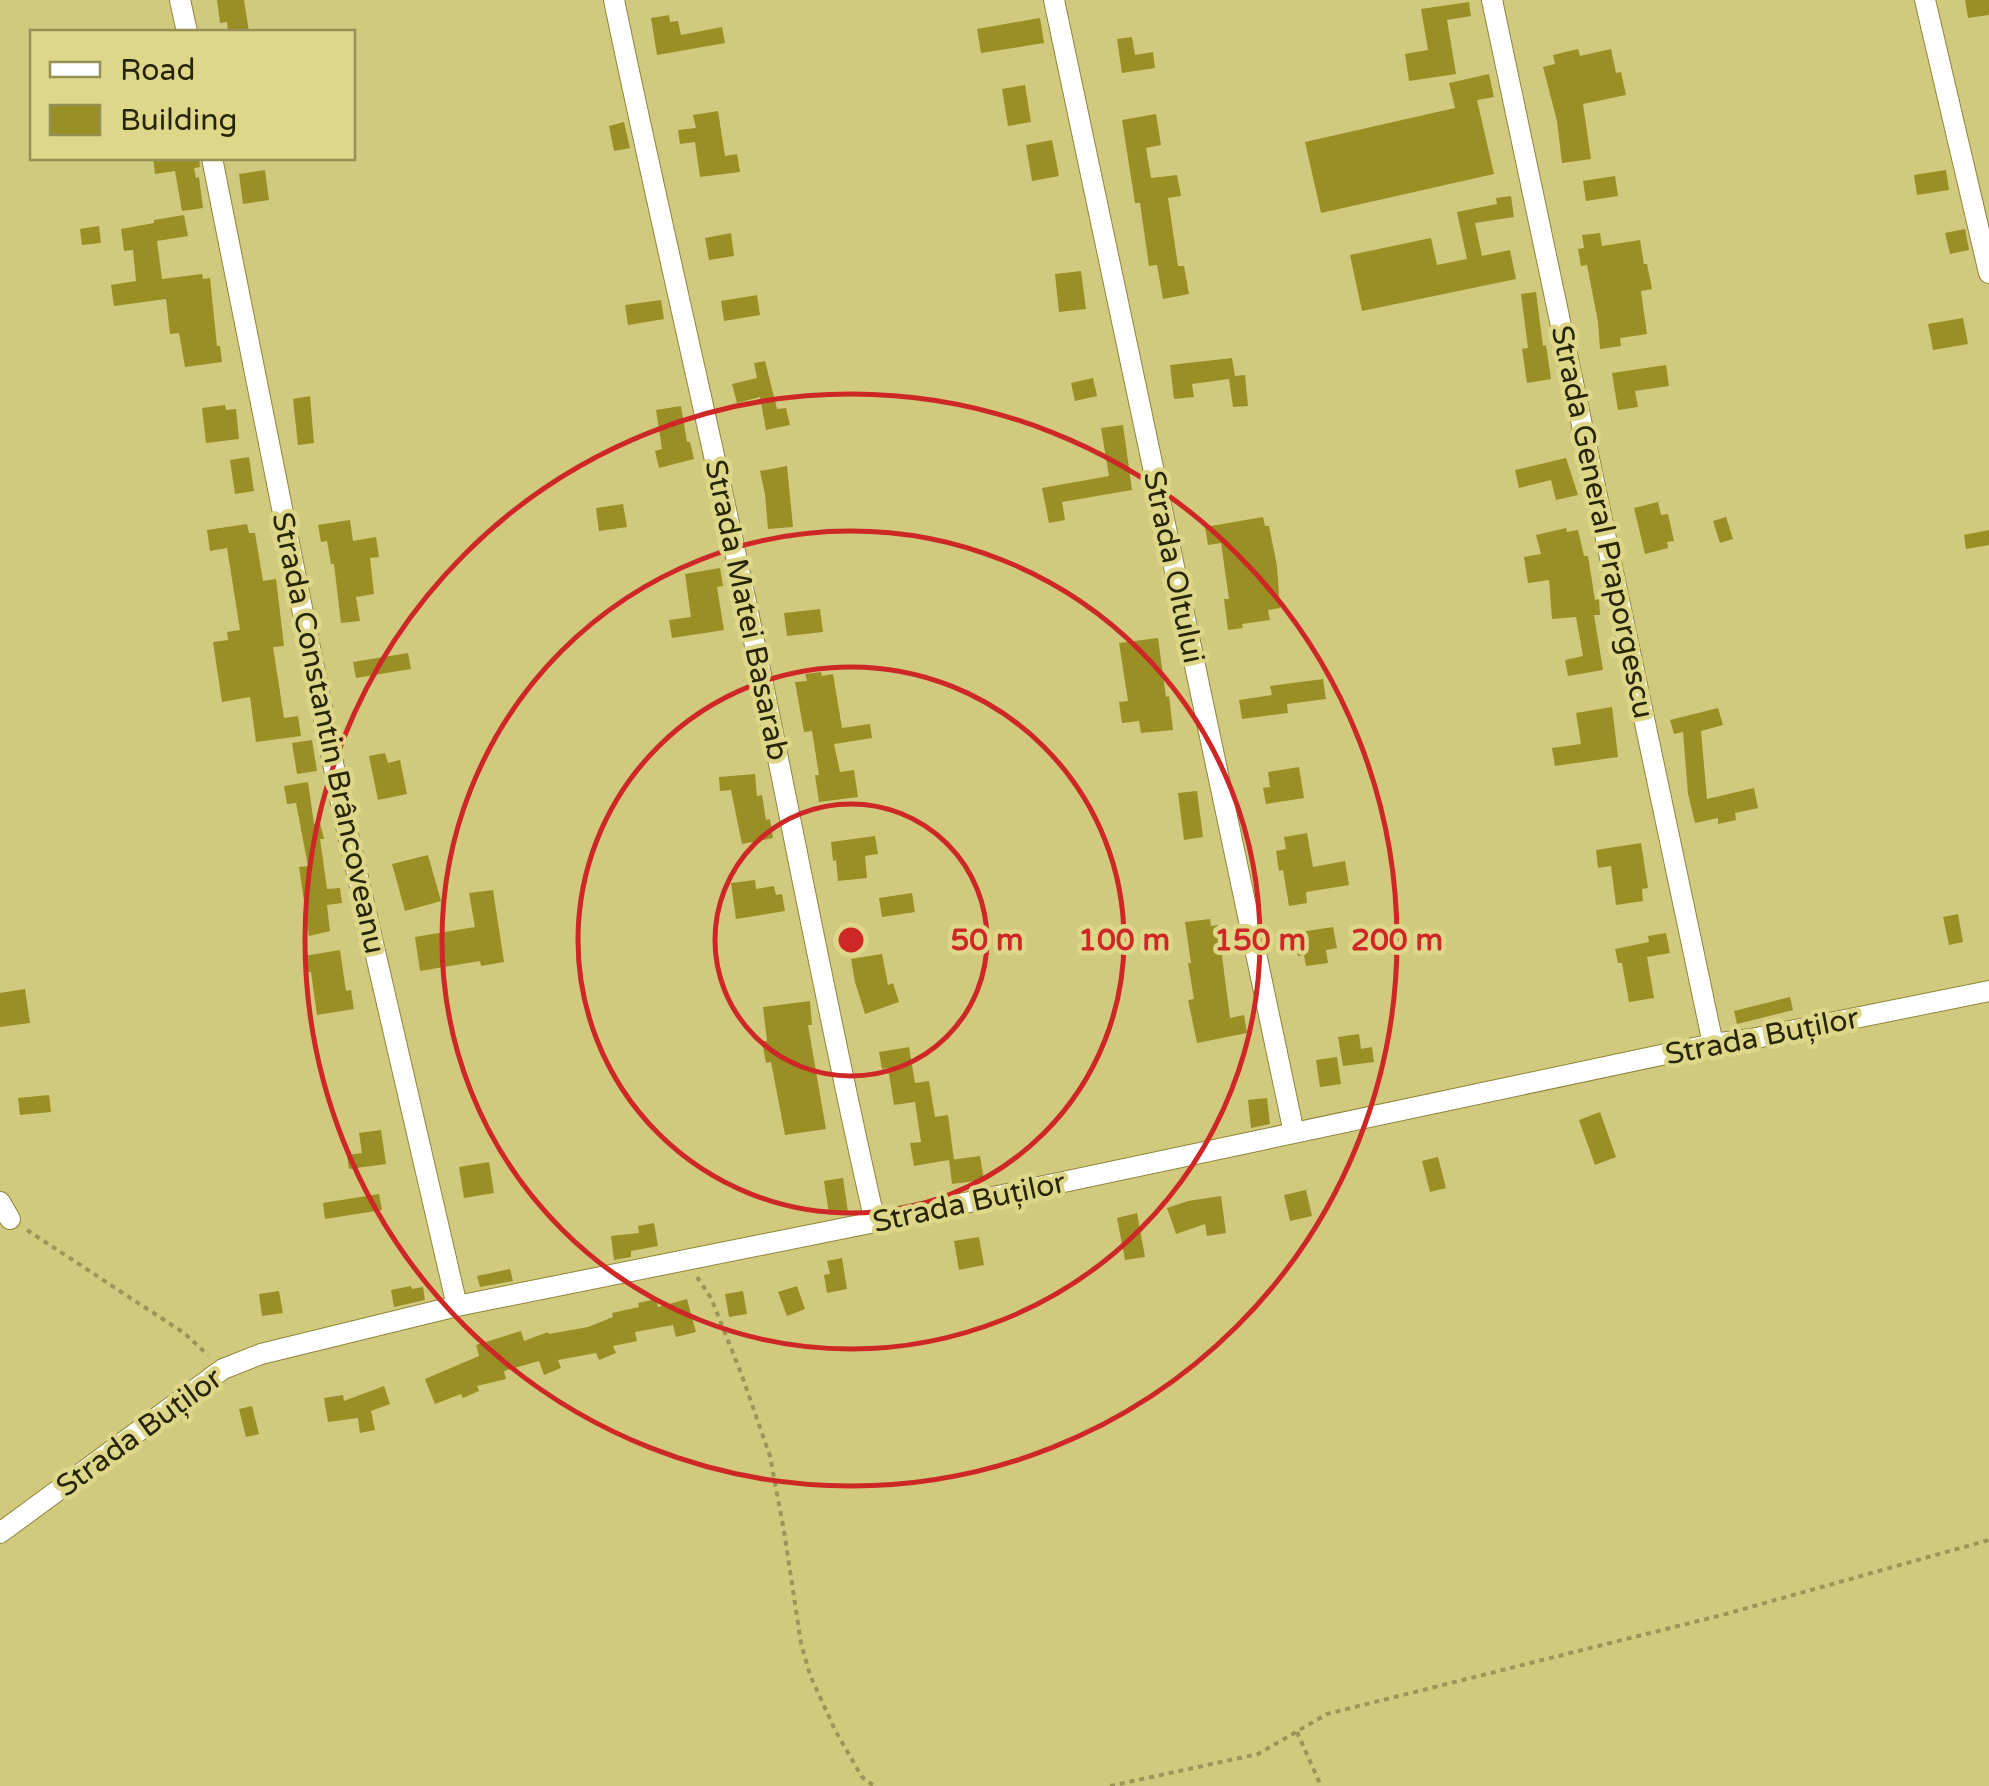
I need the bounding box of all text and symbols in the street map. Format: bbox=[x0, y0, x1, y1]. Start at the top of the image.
legend bbox=[30, 30, 355, 160]
text: Road bbox=[120, 52, 195, 89]
text: Building bbox=[120, 102, 237, 139]
street label: Strada General Praporgescu bbox=[1543, 322, 1662, 722]
street label: Strada Matei Basarab bbox=[697, 456, 796, 764]
street label: Strada Oltului bbox=[1135, 468, 1212, 667]
street label: Strada Constantin Brâncoveanu bbox=[264, 509, 393, 957]
centre of rings bbox=[833, 922, 869, 958]
text: 50 m bbox=[950, 922, 1024, 959]
text: 100 m bbox=[1078, 922, 1170, 959]
text: 150 m bbox=[1214, 922, 1306, 959]
text: 200 m bbox=[1351, 922, 1443, 959]
street label: Strada Buților bbox=[1662, 1000, 1862, 1073]
street label: Strada Buților bbox=[869, 1164, 1069, 1241]
street label: Strada Buților bbox=[49, 1359, 230, 1505]

